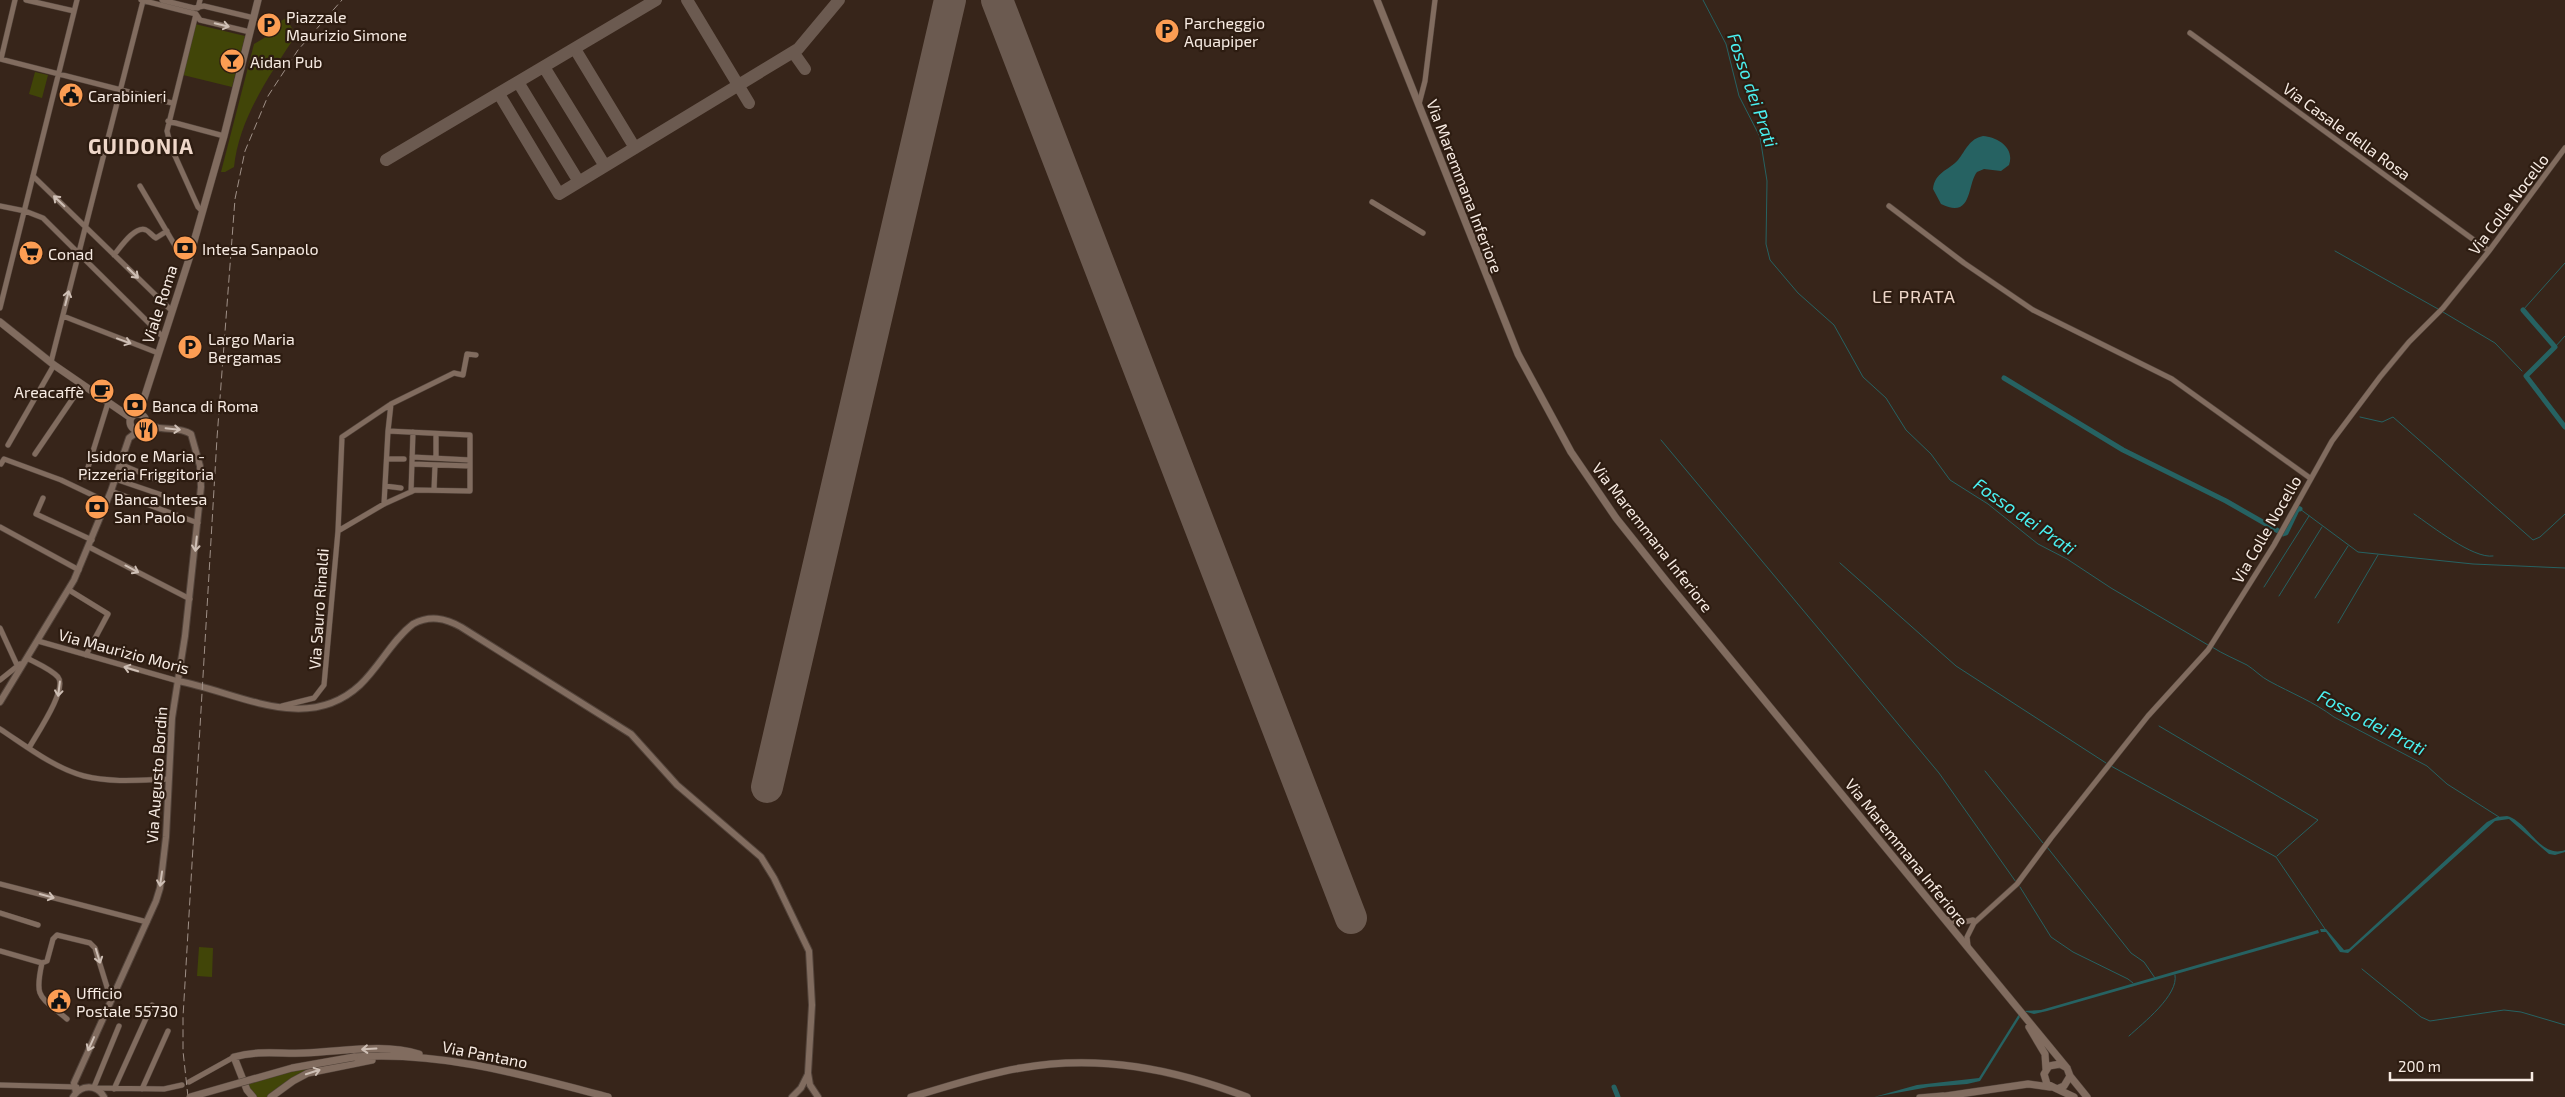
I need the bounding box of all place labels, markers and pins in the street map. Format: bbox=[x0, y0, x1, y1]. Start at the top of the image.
place label: Piazzale Maurizio Simone bbox=[286, 7, 407, 44]
parking icon: Piazzale Maurizio Simone bbox=[256, 12, 282, 38]
place label: Parcheggio Aquapiper bbox=[1184, 13, 1265, 50]
parking icon: Parcheggio Aquapiper bbox=[1154, 18, 1180, 44]
bar icon: Aidan Pub bbox=[219, 48, 245, 74]
place label: Aidan Pub bbox=[250, 52, 322, 71]
public building icon: Carabinieri bbox=[58, 82, 84, 108]
place label: Carabinieri bbox=[88, 86, 166, 105]
bank icon: Intesa Sanpaolo bbox=[172, 235, 198, 261]
place label: Intesa Sanpaolo bbox=[202, 239, 319, 258]
supermarket icon: Conad bbox=[18, 240, 44, 266]
place label: Conad bbox=[48, 244, 93, 263]
place label: Largo Maria Bergamas bbox=[208, 329, 295, 366]
parking icon: Largo Maria Bergamas bbox=[177, 334, 203, 360]
cafe icon: Areacaffè bbox=[89, 378, 115, 404]
place label: Areacaffè bbox=[14, 382, 84, 401]
bank icon: Banca di Roma bbox=[122, 392, 148, 418]
place label: Banca di Roma bbox=[152, 396, 259, 415]
restaurant icon: Isidoro e Maria - Pizzeria Friggitoria bbox=[133, 417, 159, 443]
place label: Isidoro e Maria - Pizzeria Friggitoria bbox=[78, 446, 214, 483]
place label: Banca Intesa San Paolo bbox=[114, 489, 207, 526]
bank icon: Banca Intesa San Paolo bbox=[84, 494, 110, 520]
place label: Ufficio Postale 55730 bbox=[76, 983, 178, 1020]
public building icon: Ufficio Postale 55730 bbox=[46, 988, 72, 1014]

